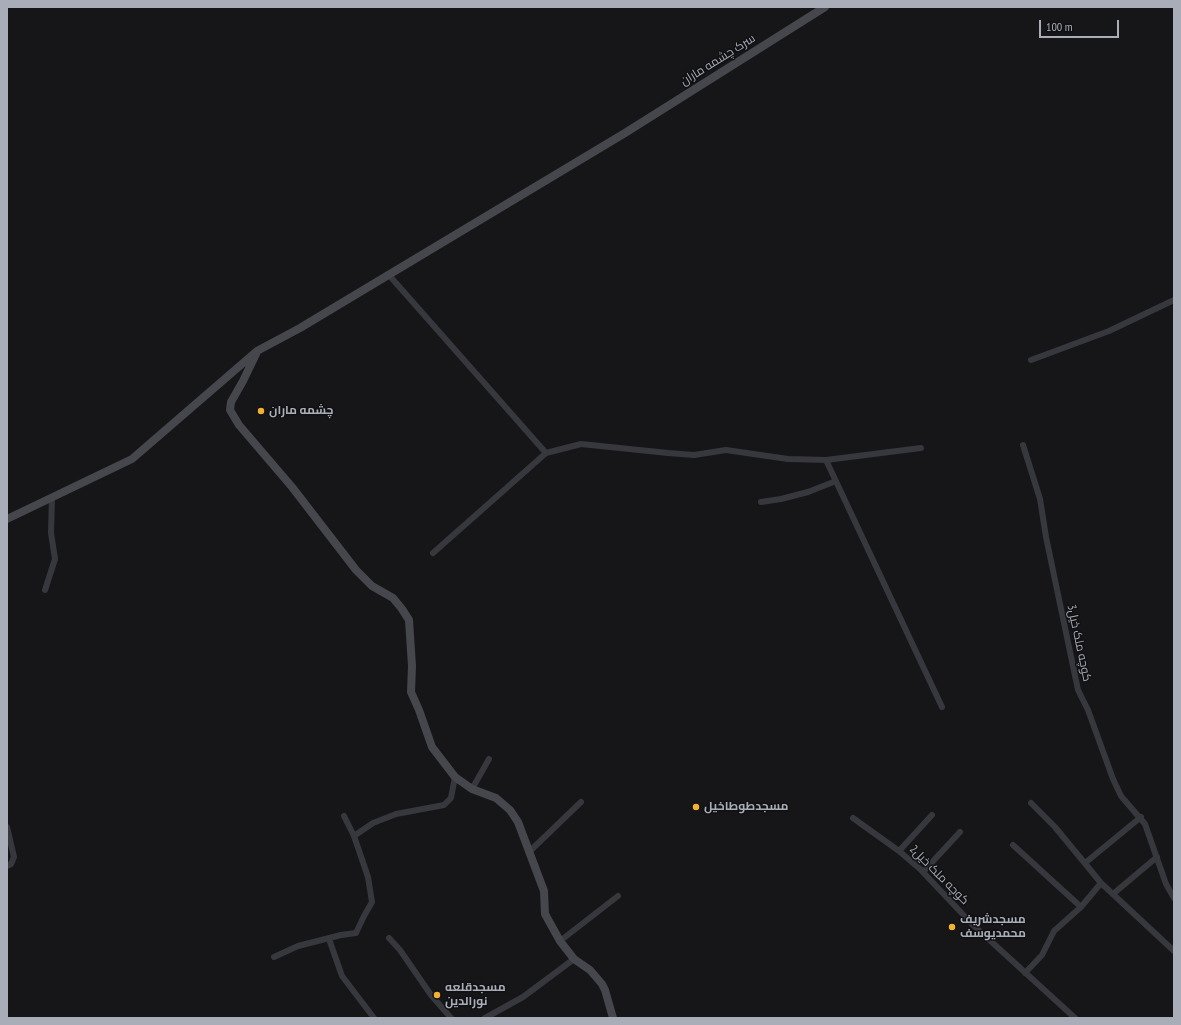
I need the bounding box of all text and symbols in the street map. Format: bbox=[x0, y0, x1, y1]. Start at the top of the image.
scale bar bbox=[1041, 12, 1121, 38]
text: 100 m bbox=[1046, 19, 1073, 34]
street label: سرک چشمه ماران bbox=[678, 31, 758, 89]
place label: چشمه ماران bbox=[269, 404, 334, 418]
marker: چشمه ماران bbox=[256, 406, 266, 416]
street label: کوچه ملک خیل3 bbox=[1064, 603, 1094, 683]
place label: مسجدطوطاخیل bbox=[704, 800, 789, 814]
marker: مسجدطوطاخیل bbox=[691, 802, 701, 812]
street label: کوچه ملک خیل2 bbox=[906, 842, 972, 908]
place label: مسجدشریف محمدیوسف bbox=[960, 913, 1026, 941]
marker: مسجدشریف محمدیوسف bbox=[947, 922, 957, 932]
place label: مسجدقلعه نورالدین bbox=[445, 981, 506, 1009]
marker: مسجدقلعه نورالدین bbox=[432, 990, 442, 1000]

